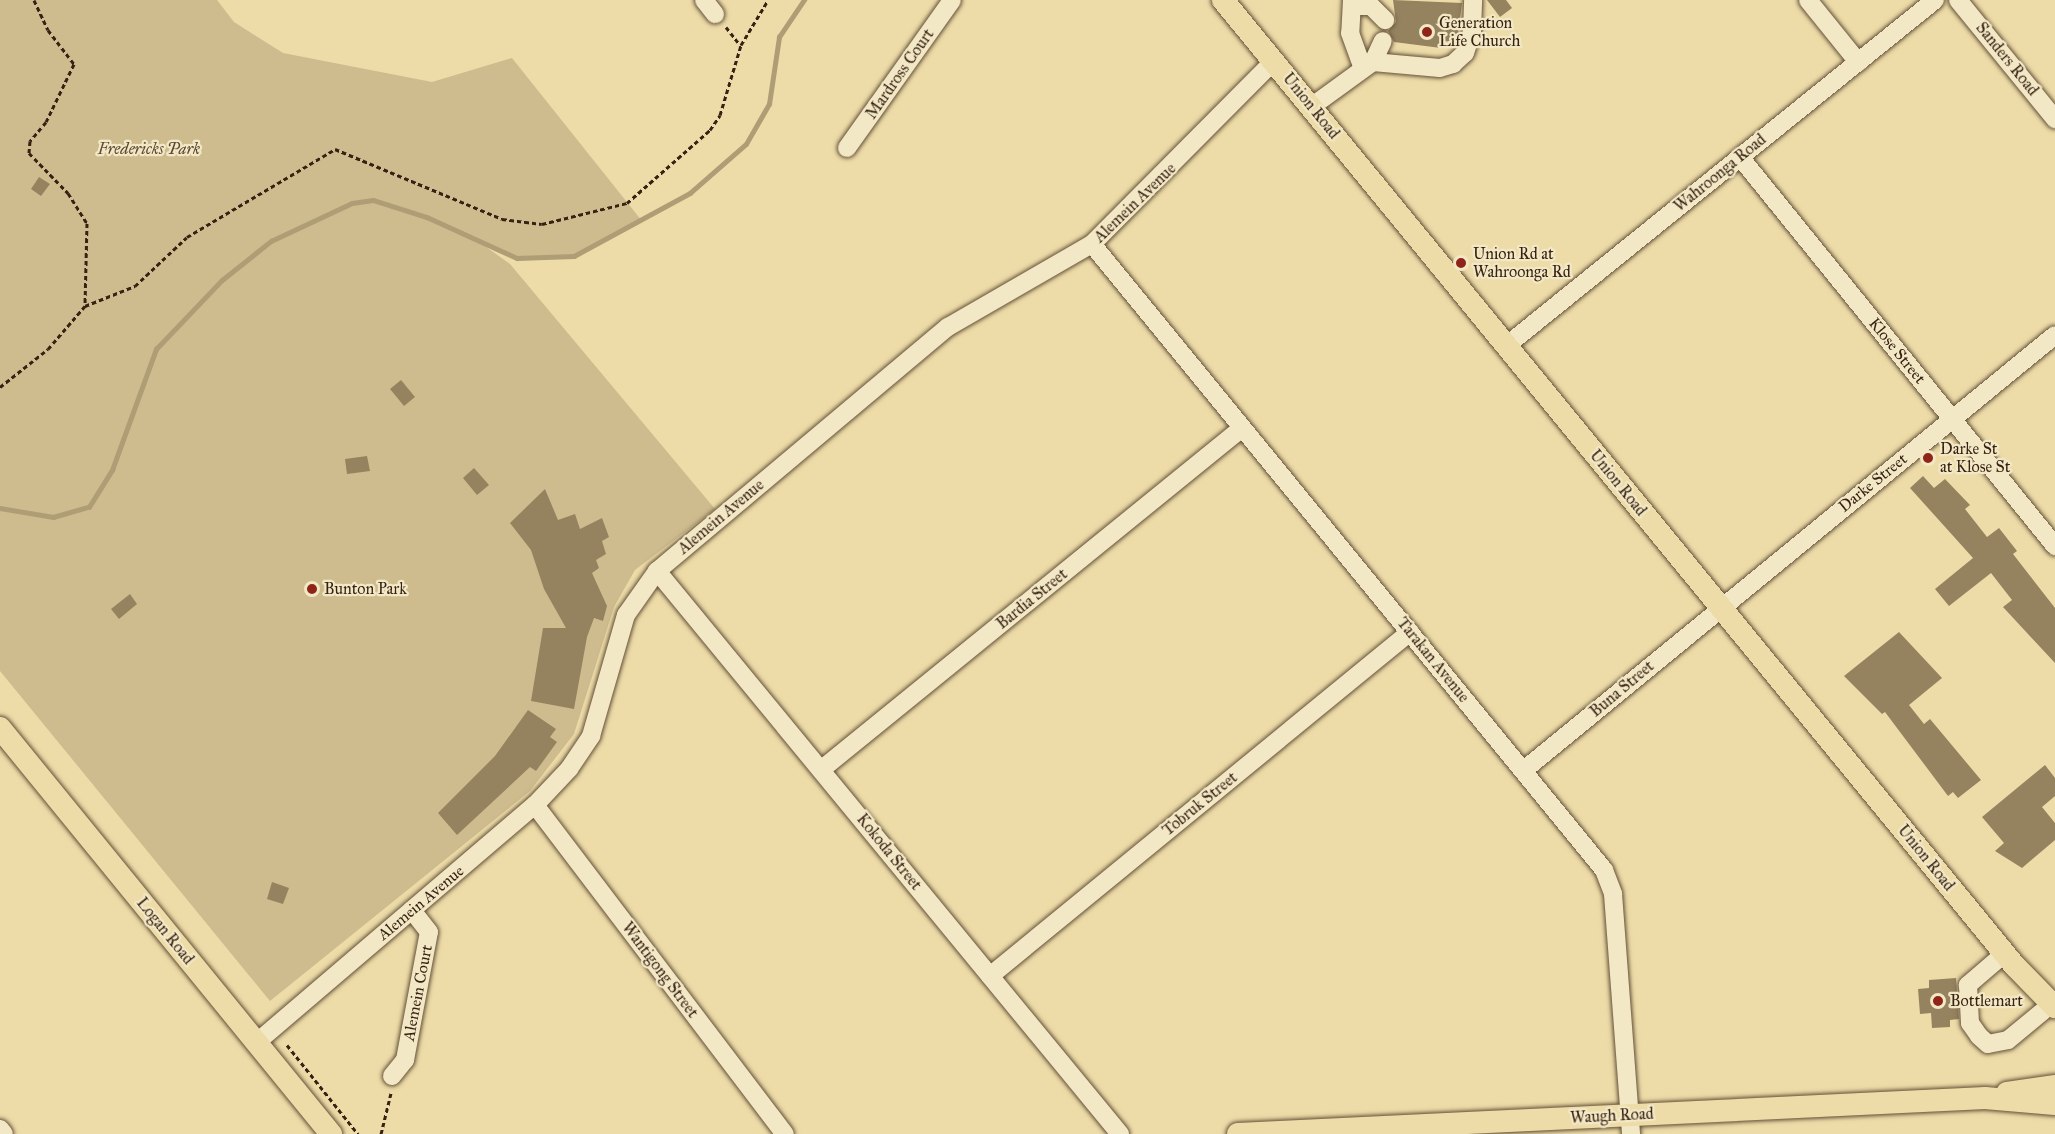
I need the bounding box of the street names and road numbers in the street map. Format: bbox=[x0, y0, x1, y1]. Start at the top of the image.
street label: Sanders Road bbox=[1972, 18, 2042, 100]
street label: Mardross Court bbox=[862, 25, 938, 123]
street label: Union Road bbox=[1278, 69, 1344, 143]
street label: Wahroonga Road bbox=[1670, 130, 1770, 216]
street label: Alemein Avenue bbox=[1090, 159, 1180, 247]
street label: Klose Street bbox=[1865, 314, 1929, 388]
street label: Union Road bbox=[1585, 446, 1651, 520]
street label: Darke Street bbox=[1835, 450, 1911, 516]
street label: Alemein Avenue bbox=[674, 475, 768, 559]
street label: Bardia Street bbox=[993, 565, 1071, 633]
street label: Tarakan Avenue bbox=[1393, 614, 1473, 706]
street label: Buna Street bbox=[1586, 657, 1658, 721]
street label: Tobruk Street bbox=[1159, 768, 1241, 840]
street label: Kokoda Street bbox=[852, 810, 926, 894]
street label: Union Road bbox=[1893, 821, 1959, 895]
street label: Alemein Avenue bbox=[374, 861, 468, 945]
street label: Logan Road bbox=[132, 894, 198, 968]
street label: Wantigong Street bbox=[618, 918, 702, 1022]
street label: Alemein Court bbox=[399, 943, 437, 1043]
street label: Waugh Road bbox=[1570, 1104, 1654, 1128]

